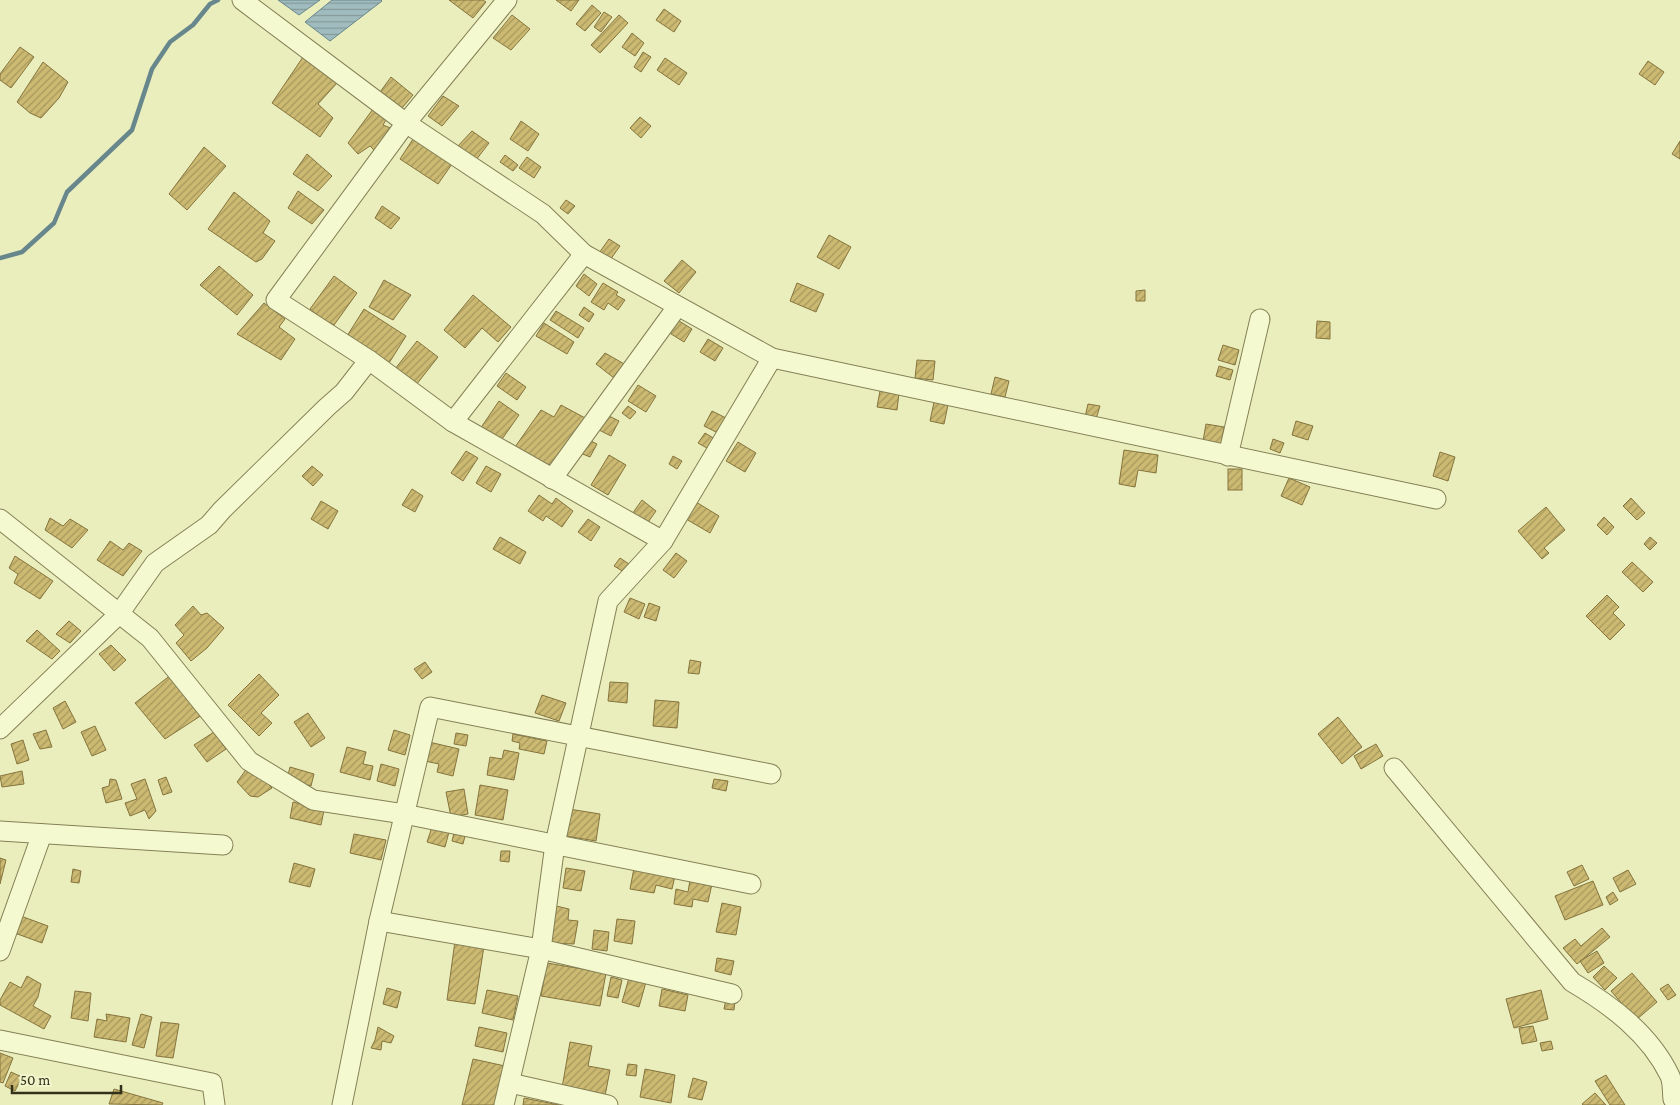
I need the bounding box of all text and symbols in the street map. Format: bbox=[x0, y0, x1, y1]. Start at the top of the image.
scale bar bbox=[12, 1062, 121, 1094]
text: 50 m bbox=[20, 1072, 50, 1088]

